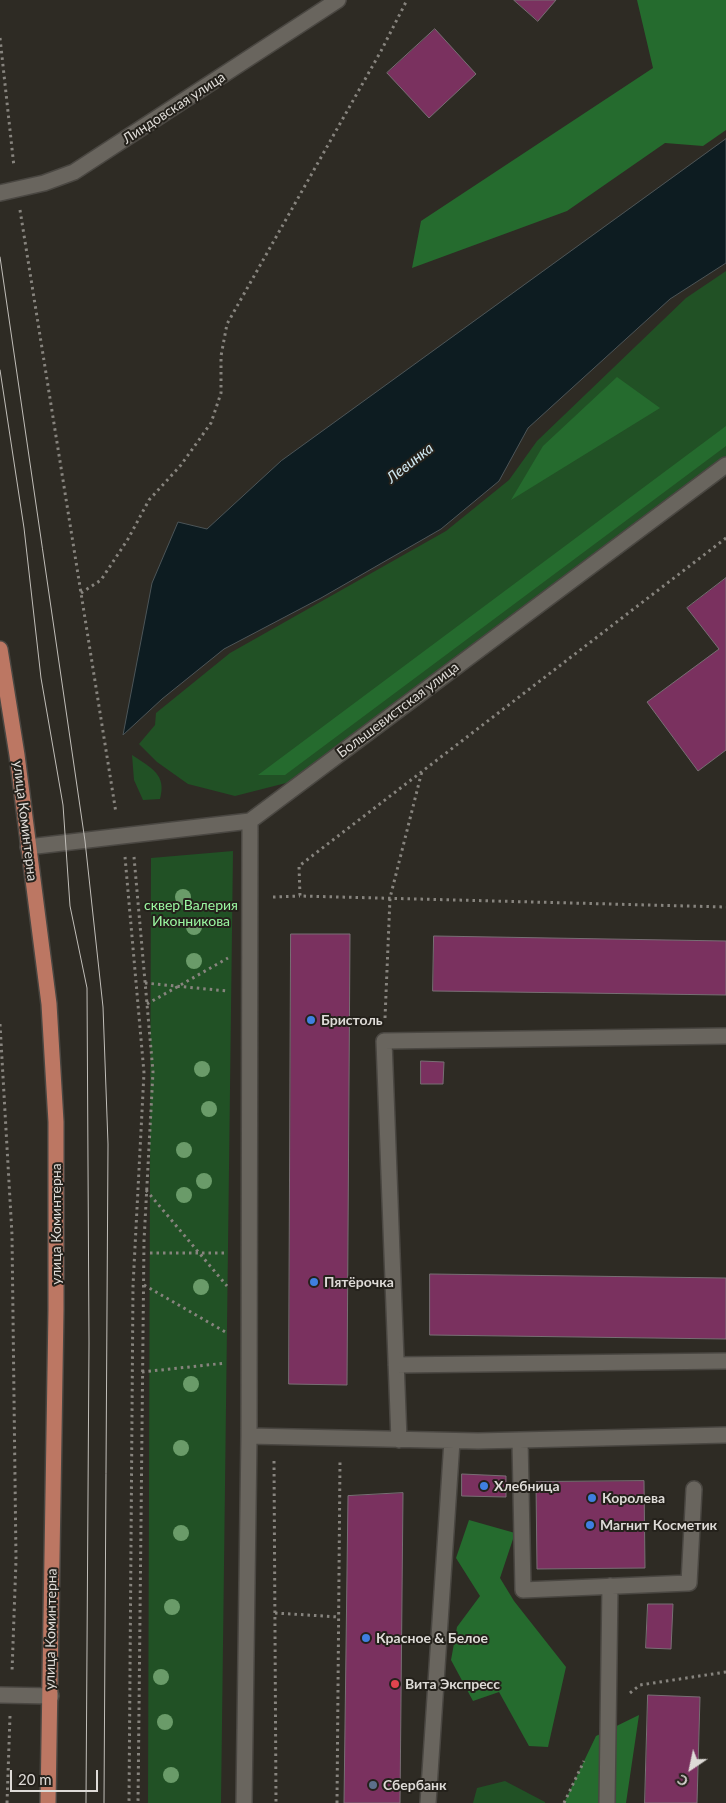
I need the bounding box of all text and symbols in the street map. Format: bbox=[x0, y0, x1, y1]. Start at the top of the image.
street label: Линдовская улица bbox=[120, 69, 228, 147]
water label: Левинка bbox=[383, 439, 437, 487]
street label: Большевистская улица bbox=[334, 659, 462, 761]
street label: улица Коминтерна bbox=[9, 760, 41, 882]
park label: сквер Валерия Иконникова bbox=[144, 897, 238, 930]
place label: Бристоль bbox=[321, 1012, 383, 1028]
marker: Бристоль bbox=[305, 1014, 317, 1026]
street label: улица Коминтерна bbox=[48, 1163, 64, 1285]
place label: Пятёрочка bbox=[324, 1274, 394, 1290]
marker: Пятёрочка bbox=[308, 1276, 320, 1288]
place label: Хлебница bbox=[494, 1478, 559, 1494]
marker: Хлебница bbox=[478, 1480, 490, 1492]
place label: Королева bbox=[602, 1490, 665, 1506]
marker: Королева bbox=[586, 1492, 598, 1504]
place label: Магнит Косметик bbox=[600, 1517, 717, 1533]
marker: Магнит Косметик bbox=[584, 1519, 596, 1531]
street label: улица Коминтерна bbox=[42, 1568, 60, 1690]
place label: Красное & Белое bbox=[376, 1630, 488, 1646]
marker: Красное & Белое bbox=[360, 1632, 372, 1644]
place label: Вита Экспресс bbox=[405, 1676, 500, 1692]
marker: Вита Экспресс bbox=[389, 1678, 401, 1690]
north arrow bbox=[666, 1743, 716, 1793]
scale bar bbox=[12, 1760, 100, 1792]
text: 20 m bbox=[18, 1770, 52, 1788]
text: С bbox=[674, 1771, 691, 1790]
place label: Сбербанк bbox=[383, 1777, 447, 1793]
marker: Сбербанк bbox=[367, 1779, 379, 1791]

